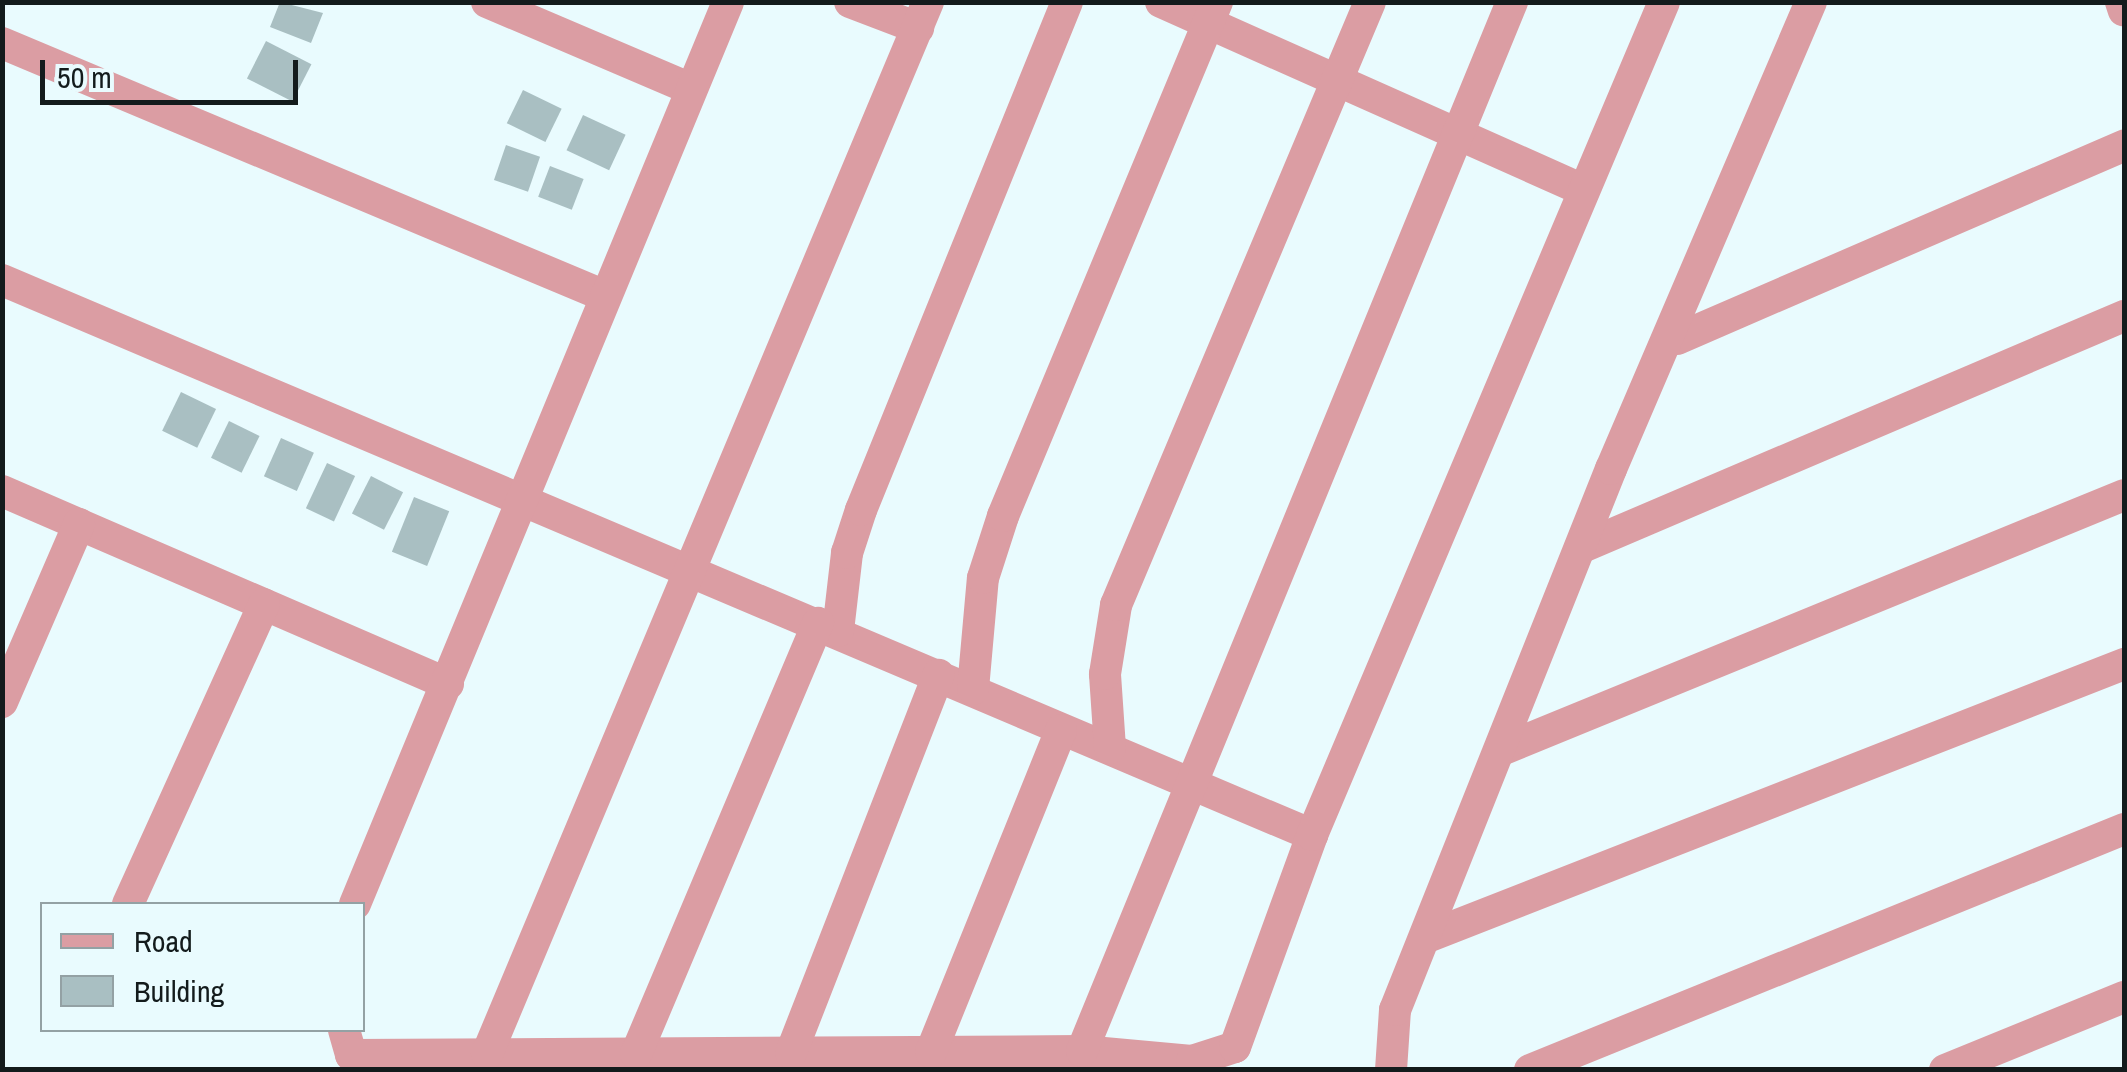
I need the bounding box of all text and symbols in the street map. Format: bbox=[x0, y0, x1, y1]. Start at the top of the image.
scale bar bbox=[45, 40, 302, 102]
text: 50 m bbox=[57, 57, 112, 97]
legend bbox=[40, 902, 365, 1032]
text: Road bbox=[134, 921, 193, 961]
text: Building bbox=[134, 971, 224, 1011]

